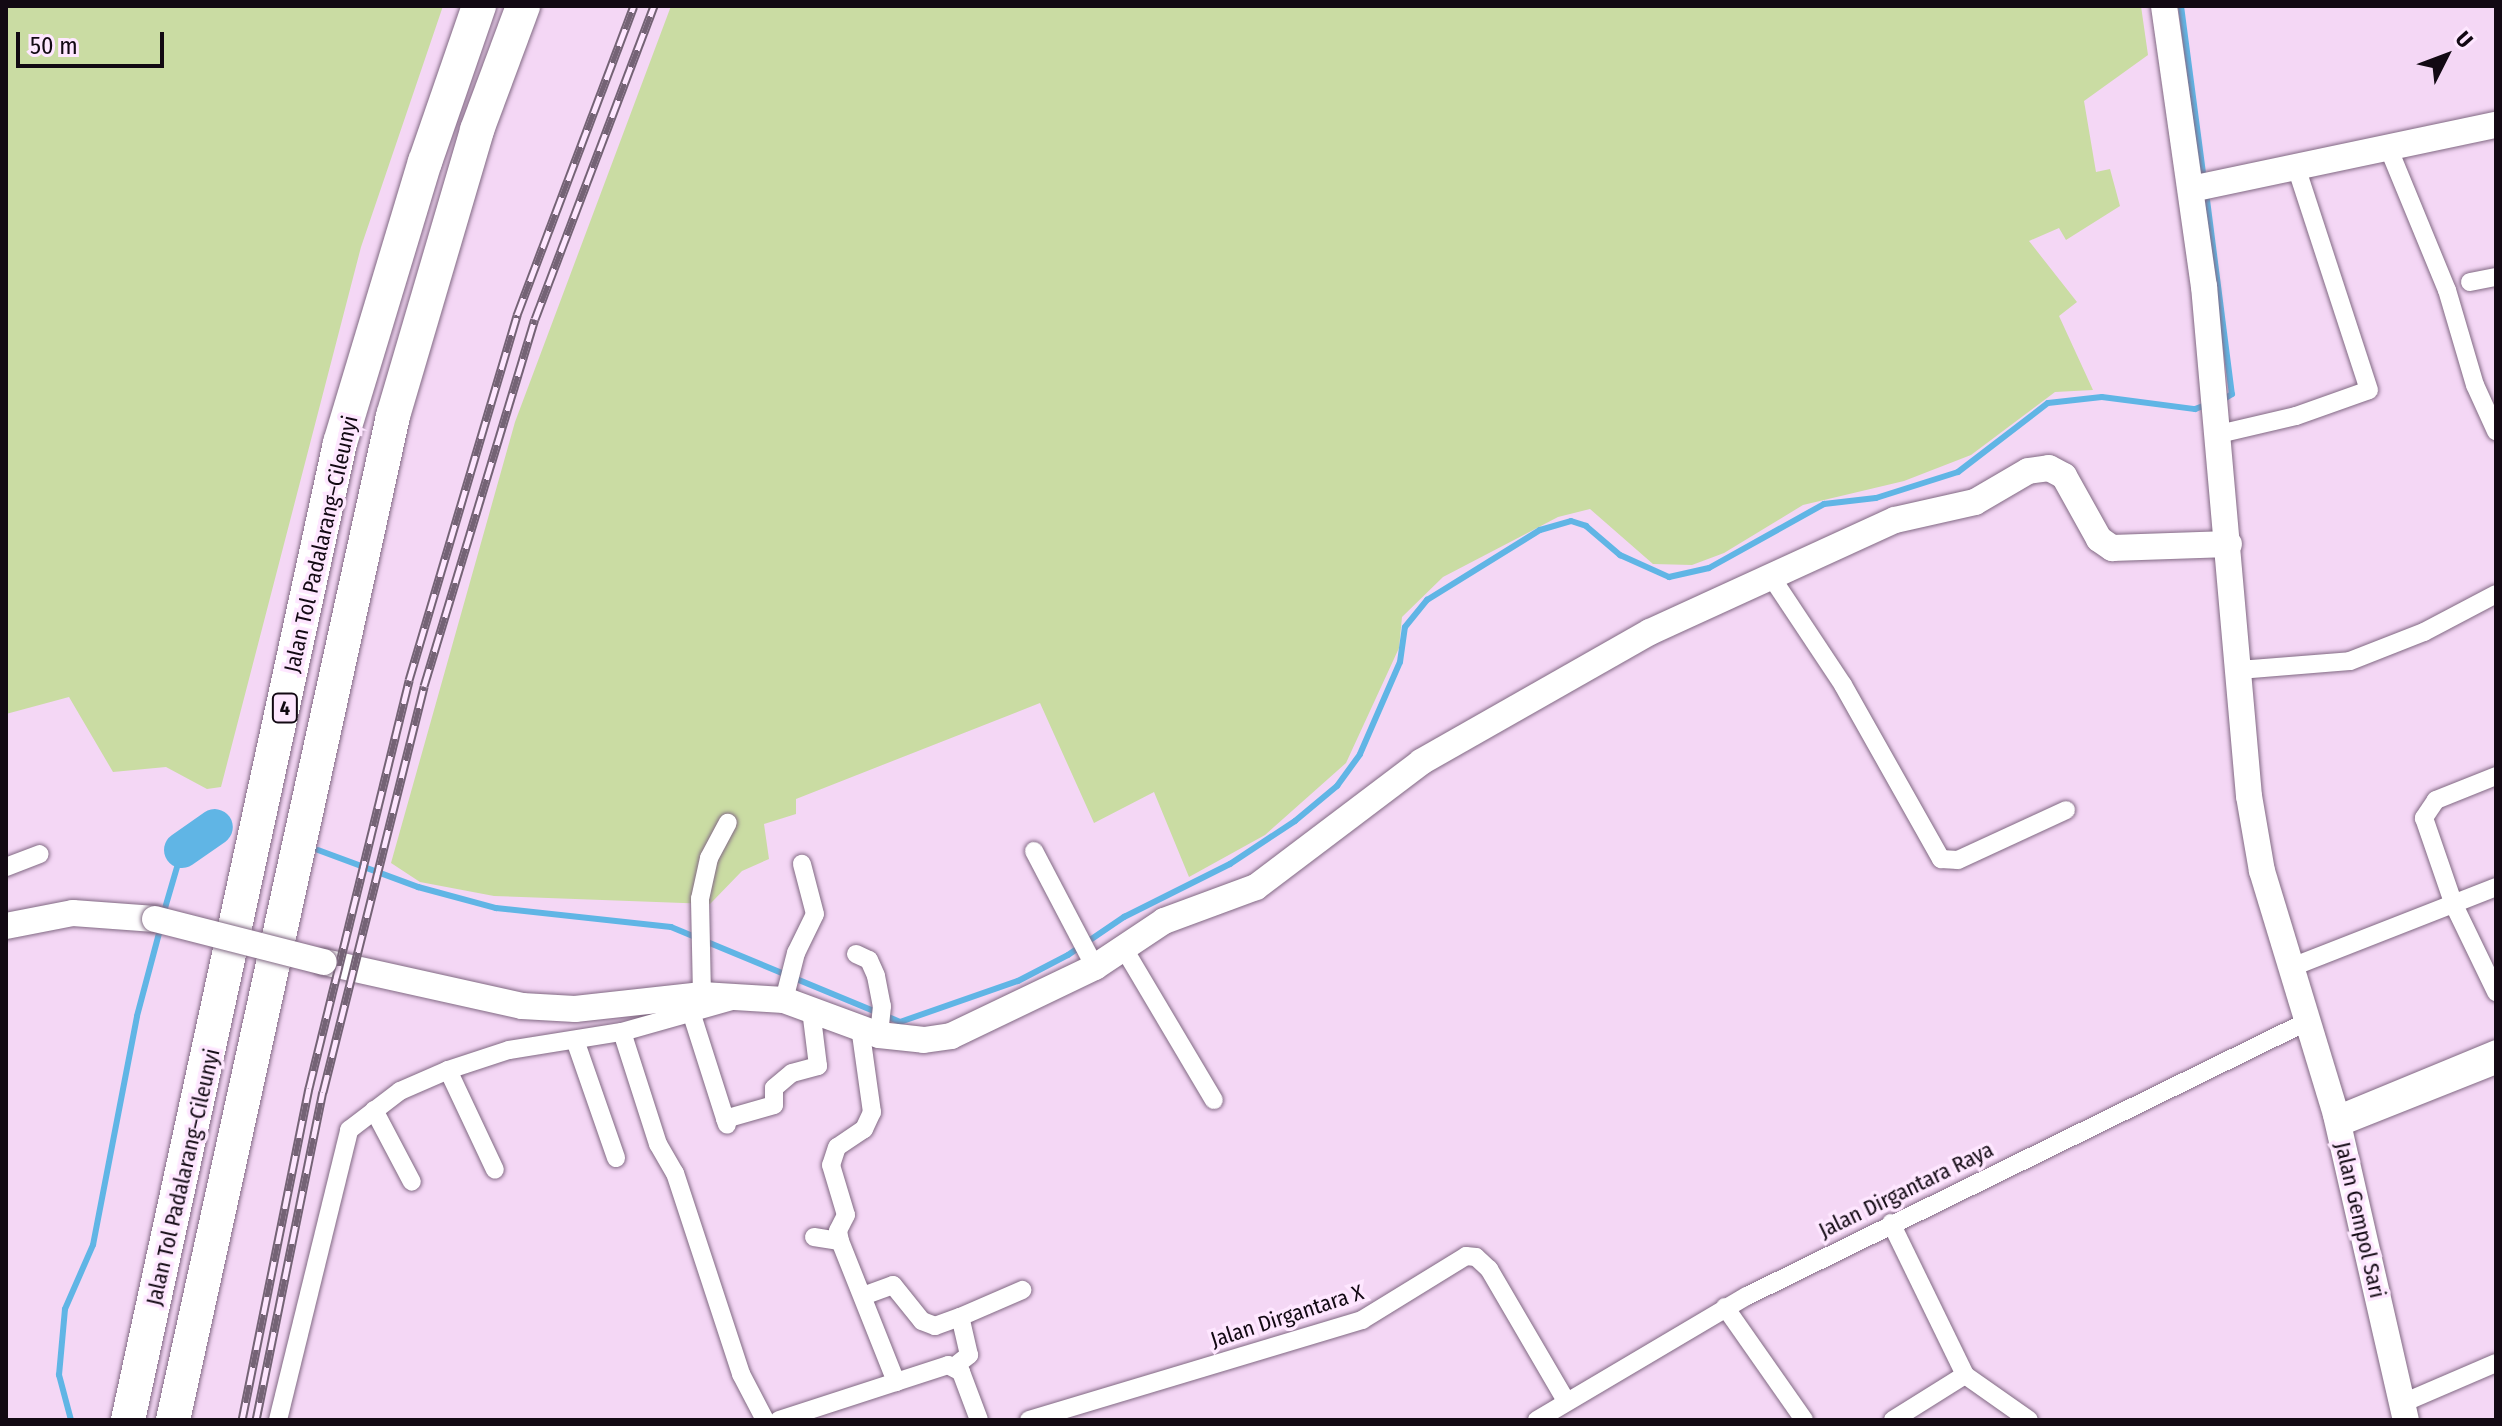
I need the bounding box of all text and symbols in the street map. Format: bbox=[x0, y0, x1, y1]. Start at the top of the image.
scale bar bbox=[20, 16, 168, 66]
north arrow bbox=[2406, 16, 2486, 96]
text: U bbox=[2450, 26, 2479, 53]
text: 50 m bbox=[30, 32, 78, 60]
street label: Jalan Tol Padalarang–Cileunyi bbox=[279, 413, 363, 675]
road number: 4 bbox=[271, 692, 299, 724]
street label: Jalan Tol Padalarang–Cileunyi bbox=[141, 1046, 225, 1308]
street label: Jalan Dirgantara Raya bbox=[1814, 1136, 1998, 1244]
street label: Jalan Gempol Sari bbox=[2329, 1139, 2391, 1301]
street label: Jalan Dirgantara X bbox=[1207, 1279, 1367, 1353]

